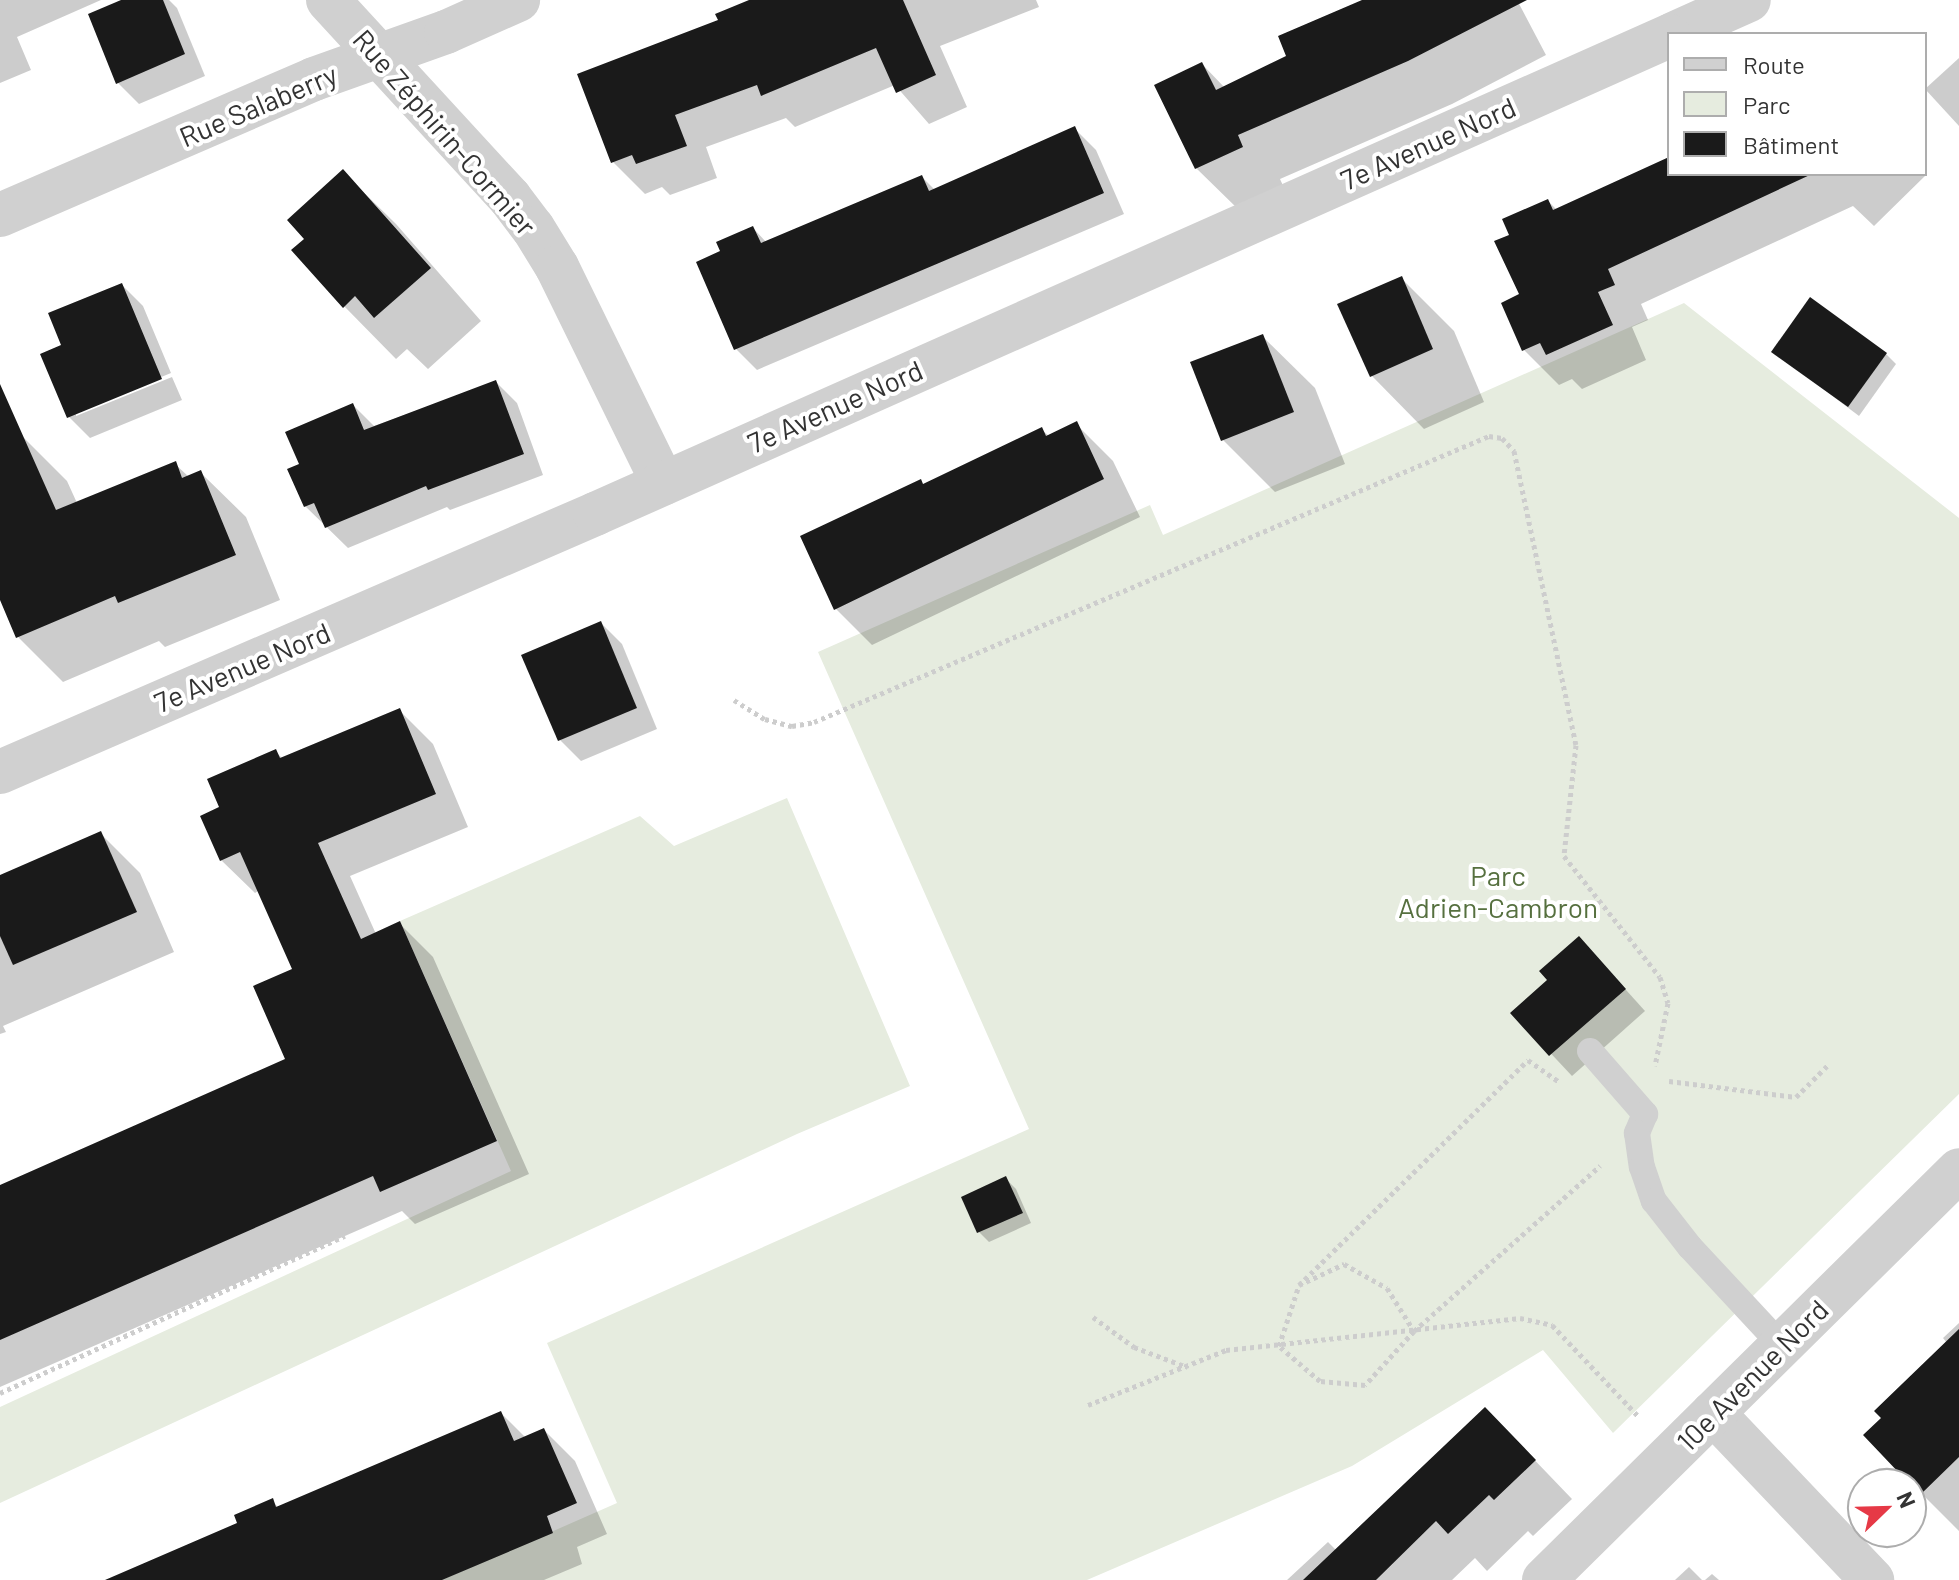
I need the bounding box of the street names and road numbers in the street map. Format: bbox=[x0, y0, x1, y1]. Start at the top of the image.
street label: Rue Zéphirin-Cormier bbox=[346, 22, 544, 242]
street label: Rue Salaberry bbox=[174, 57, 342, 153]
street label: 7e Avenue Nord bbox=[1335, 89, 1521, 197]
street label: 7e Avenue Nord bbox=[742, 352, 928, 460]
street label: 7e Avenue Nord bbox=[149, 615, 335, 719]
street label: 10e Avenue Nord bbox=[1669, 1292, 1835, 1458]

